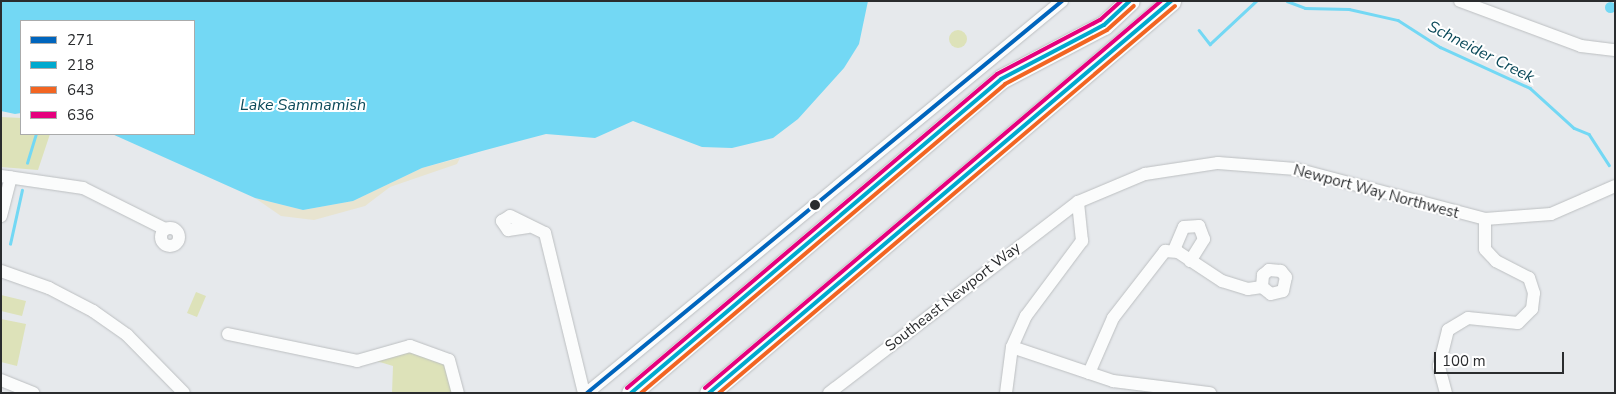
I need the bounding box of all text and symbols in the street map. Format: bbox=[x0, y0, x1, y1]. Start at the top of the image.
water label: Schneider Creek bbox=[1425, 17, 1537, 87]
legend bbox=[20, 20, 195, 135]
text: 271 bbox=[67, 30, 94, 50]
text: 218 bbox=[67, 55, 94, 75]
text: 643 bbox=[67, 80, 94, 100]
water label: Lake Sammamish bbox=[240, 95, 366, 115]
text: 636 bbox=[67, 105, 94, 125]
street label: Newport Way Northwest bbox=[1291, 161, 1461, 223]
unlabelled marker bbox=[810, 200, 820, 210]
street label: Southeast Newport Way bbox=[882, 239, 1024, 355]
scale bar bbox=[1436, 342, 1566, 374]
text: 100 m bbox=[1442, 351, 1486, 371]

